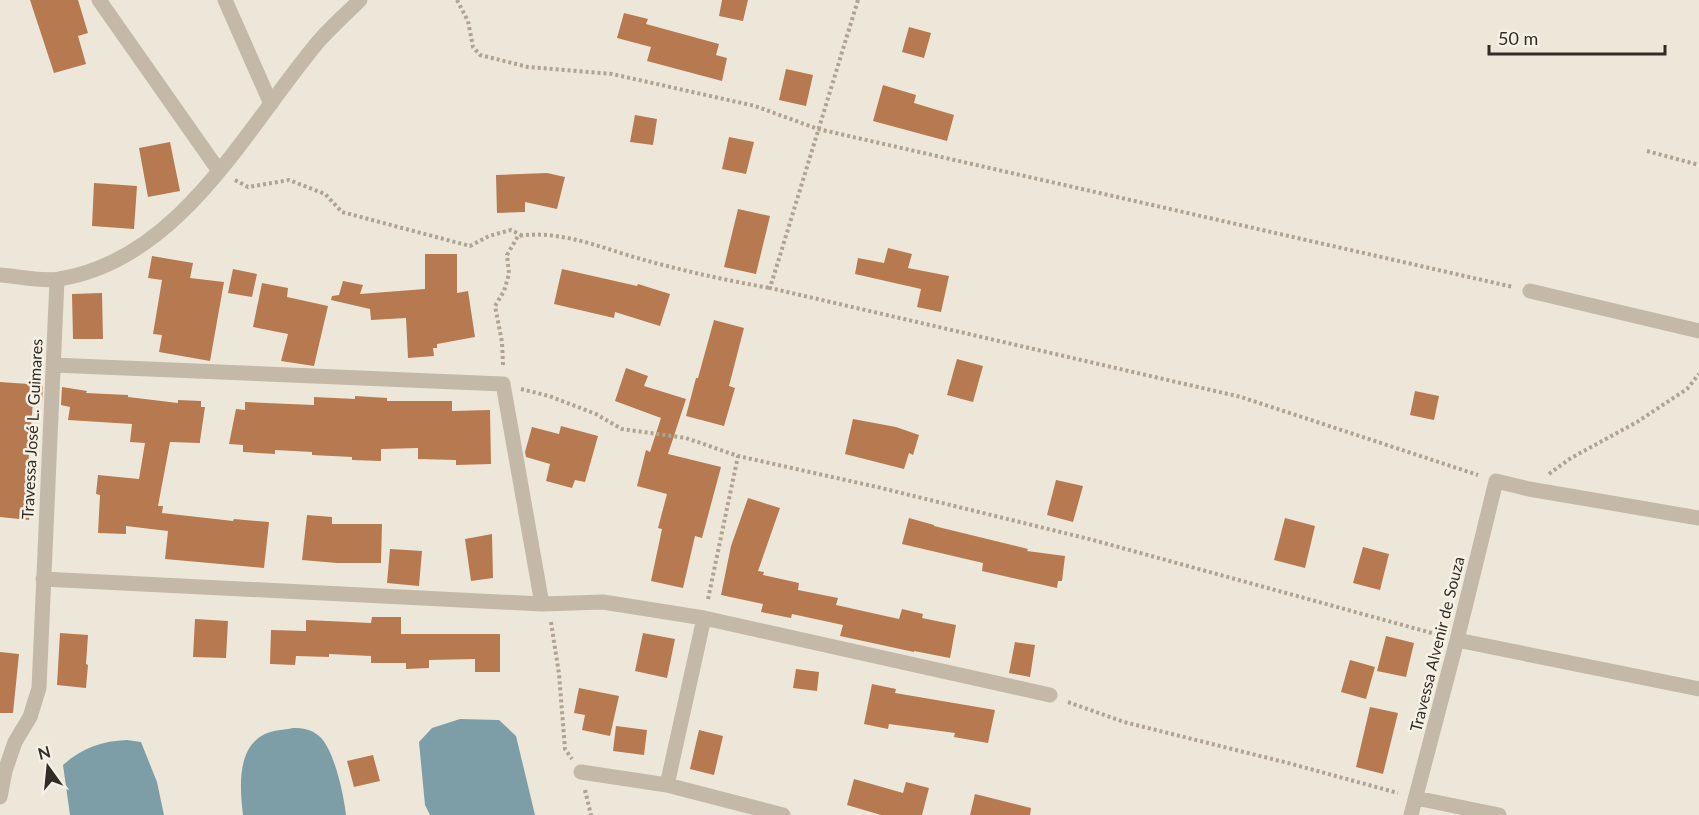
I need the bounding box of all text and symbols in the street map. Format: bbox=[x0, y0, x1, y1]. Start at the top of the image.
scale bar bbox=[1489, 18, 1664, 56]
text: 50 m bbox=[1498, 27, 1538, 49]
street label: Travessa José L. Guimares bbox=[17, 338, 46, 520]
street label: Travessa Alvenir de Souza bbox=[1406, 554, 1467, 733]
north arrow bbox=[18, 737, 78, 797]
text: N bbox=[36, 741, 52, 763]

